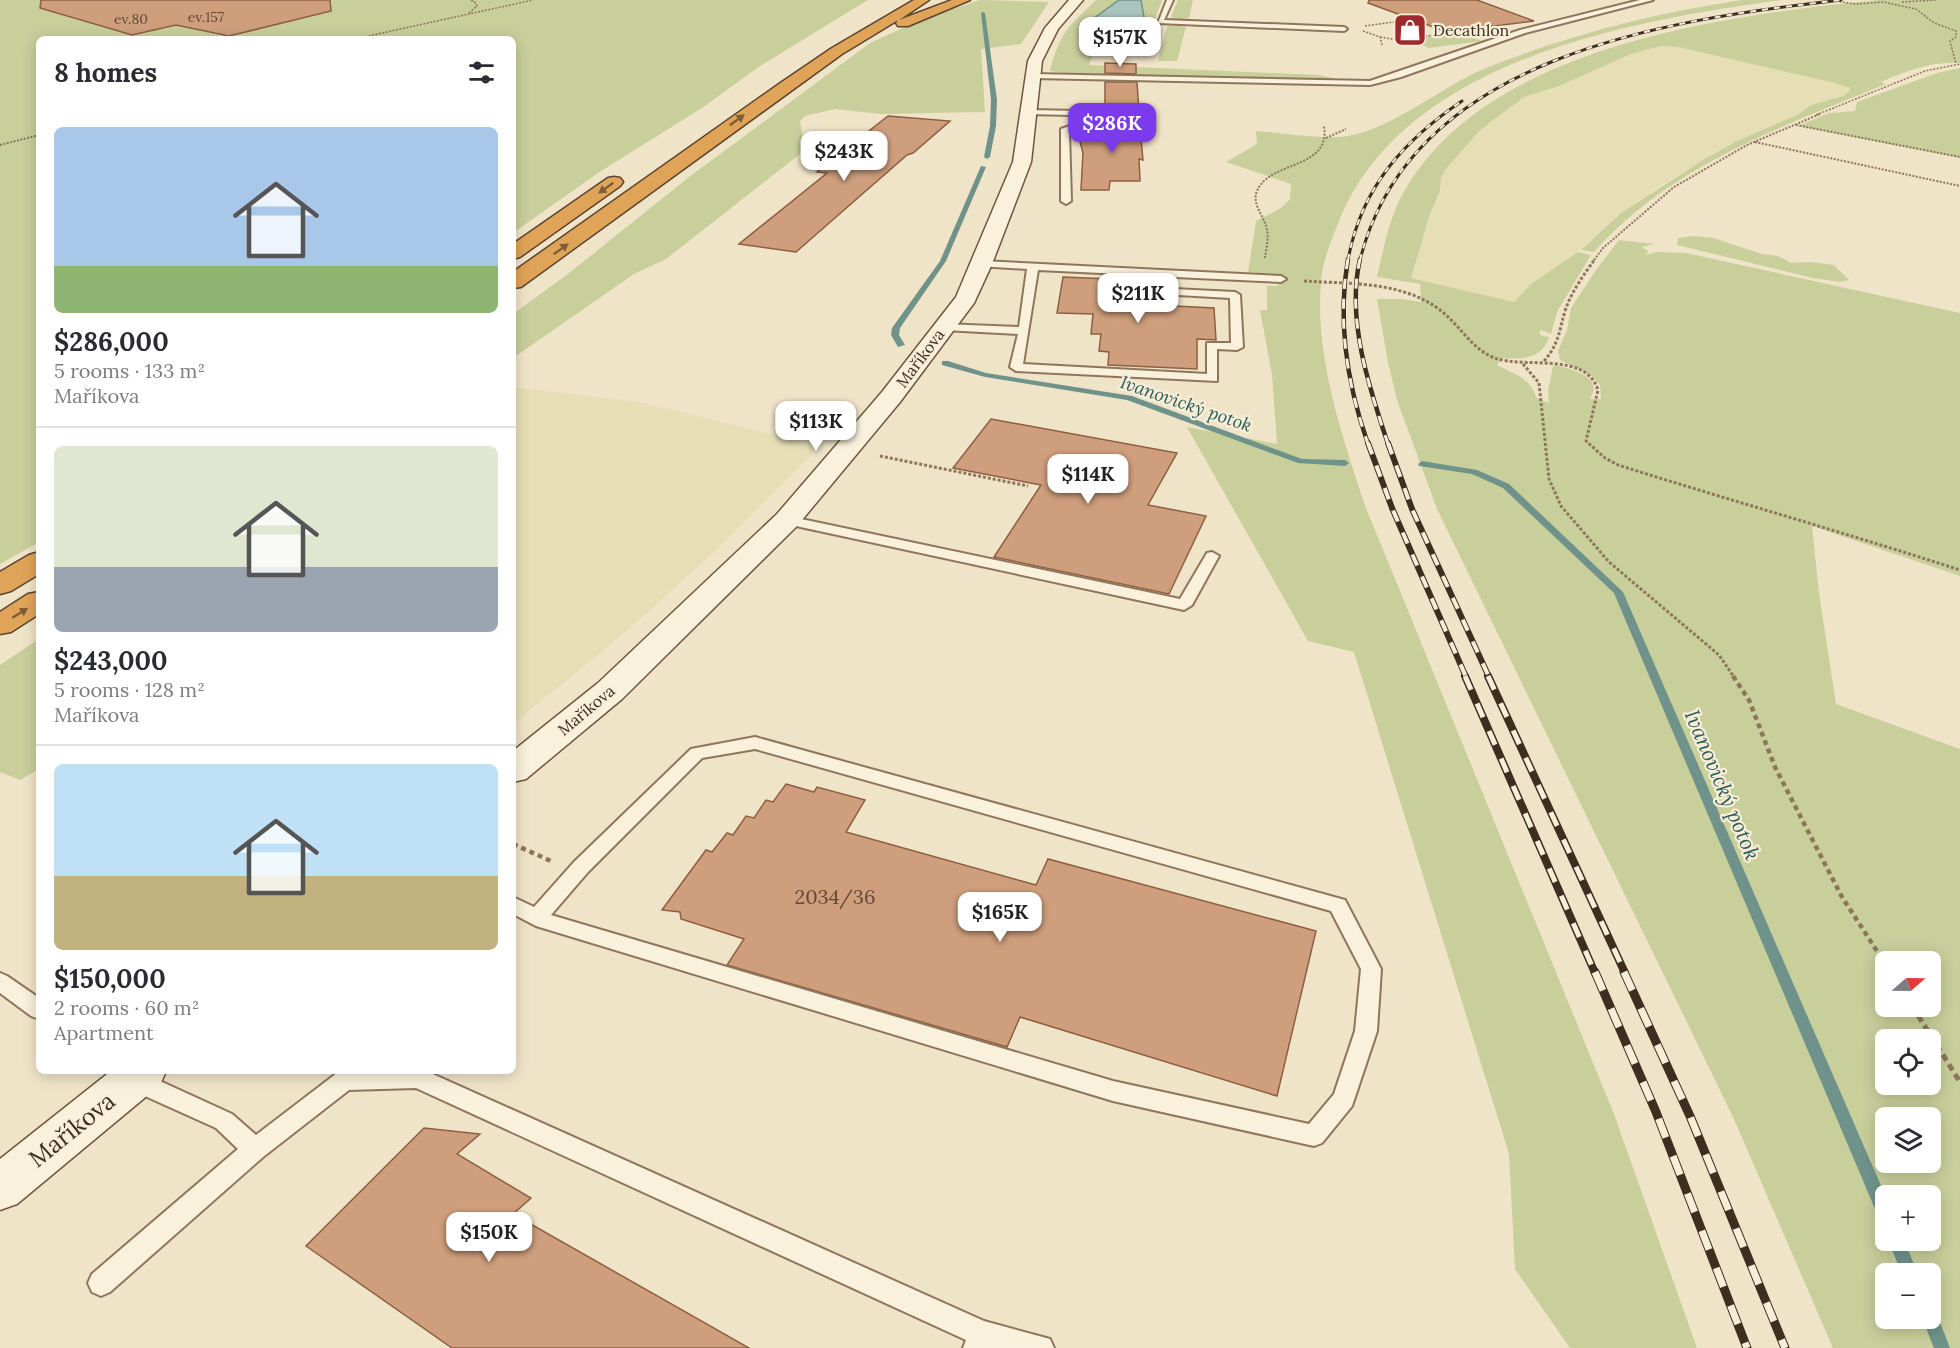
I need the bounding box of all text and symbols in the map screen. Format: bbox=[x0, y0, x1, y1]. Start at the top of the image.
house number: ev.157 bbox=[188, 8, 225, 26]
house number: ev.80 bbox=[114, 10, 148, 28]
shop icon: Decathlon bbox=[1392, 12, 1428, 48]
pin: $157K bbox=[1078, 17, 1162, 68]
place label: Decathlon bbox=[1433, 20, 1510, 40]
text: $157K bbox=[1093, 24, 1147, 49]
text: 8 homes bbox=[54, 56, 157, 89]
icon: filters bbox=[465, 56, 498, 89]
pin: $286K bbox=[1070, 103, 1154, 154]
text: $286K bbox=[1082, 110, 1142, 135]
one-way arrow bbox=[730, 115, 745, 127]
pin: $243K bbox=[802, 131, 886, 182]
text: $243K bbox=[815, 138, 873, 163]
icon: home bbox=[222, 166, 330, 274]
one-way arrow bbox=[598, 182, 614, 194]
one-way arrow bbox=[553, 243, 568, 255]
pin: $211K bbox=[1096, 273, 1180, 324]
text: $211K bbox=[1112, 280, 1164, 305]
text: $286,000 bbox=[54, 325, 169, 358]
street label: Maříkova bbox=[891, 325, 949, 391]
text: 5 rooms · 133 m² bbox=[54, 358, 205, 383]
water label: Ivanovický potok bbox=[1117, 370, 1255, 437]
text: Maříkova bbox=[54, 383, 139, 408]
pin: $113K bbox=[774, 401, 858, 452]
text: $113K bbox=[789, 408, 843, 433]
pin: $114K bbox=[1046, 454, 1130, 505]
text: $114K bbox=[1061, 461, 1115, 486]
icon: home bbox=[222, 485, 330, 593]
one-way arrow bbox=[11, 607, 27, 619]
text: $243,000 bbox=[54, 644, 168, 677]
text: 5 rooms · 128 m² bbox=[54, 677, 205, 702]
street label: Maříkova bbox=[553, 680, 619, 740]
text: Maříkova bbox=[54, 702, 139, 727]
water label: Ivanovický potok bbox=[1679, 706, 1766, 864]
icon: home bbox=[222, 803, 330, 911]
house number: 2034/36 bbox=[794, 884, 876, 910]
pin: $165K bbox=[958, 892, 1042, 943]
text: $165K bbox=[972, 899, 1028, 924]
north arrow bbox=[1875, 951, 1941, 1017]
map controls bbox=[1875, 951, 1941, 1329]
text: $150,000 bbox=[54, 962, 166, 995]
text: 2 rooms · 60 m² bbox=[54, 995, 199, 1020]
text: Apartment bbox=[54, 1020, 154, 1045]
button: locate bbox=[1875, 1029, 1941, 1095]
street label: Maříkova bbox=[22, 1085, 121, 1174]
button: layers bbox=[1875, 1107, 1941, 1173]
button: + bbox=[1875, 1185, 1941, 1251]
pin: $150K bbox=[447, 1212, 531, 1263]
text: $150K bbox=[460, 1219, 518, 1244]
button: − bbox=[1875, 1263, 1941, 1329]

